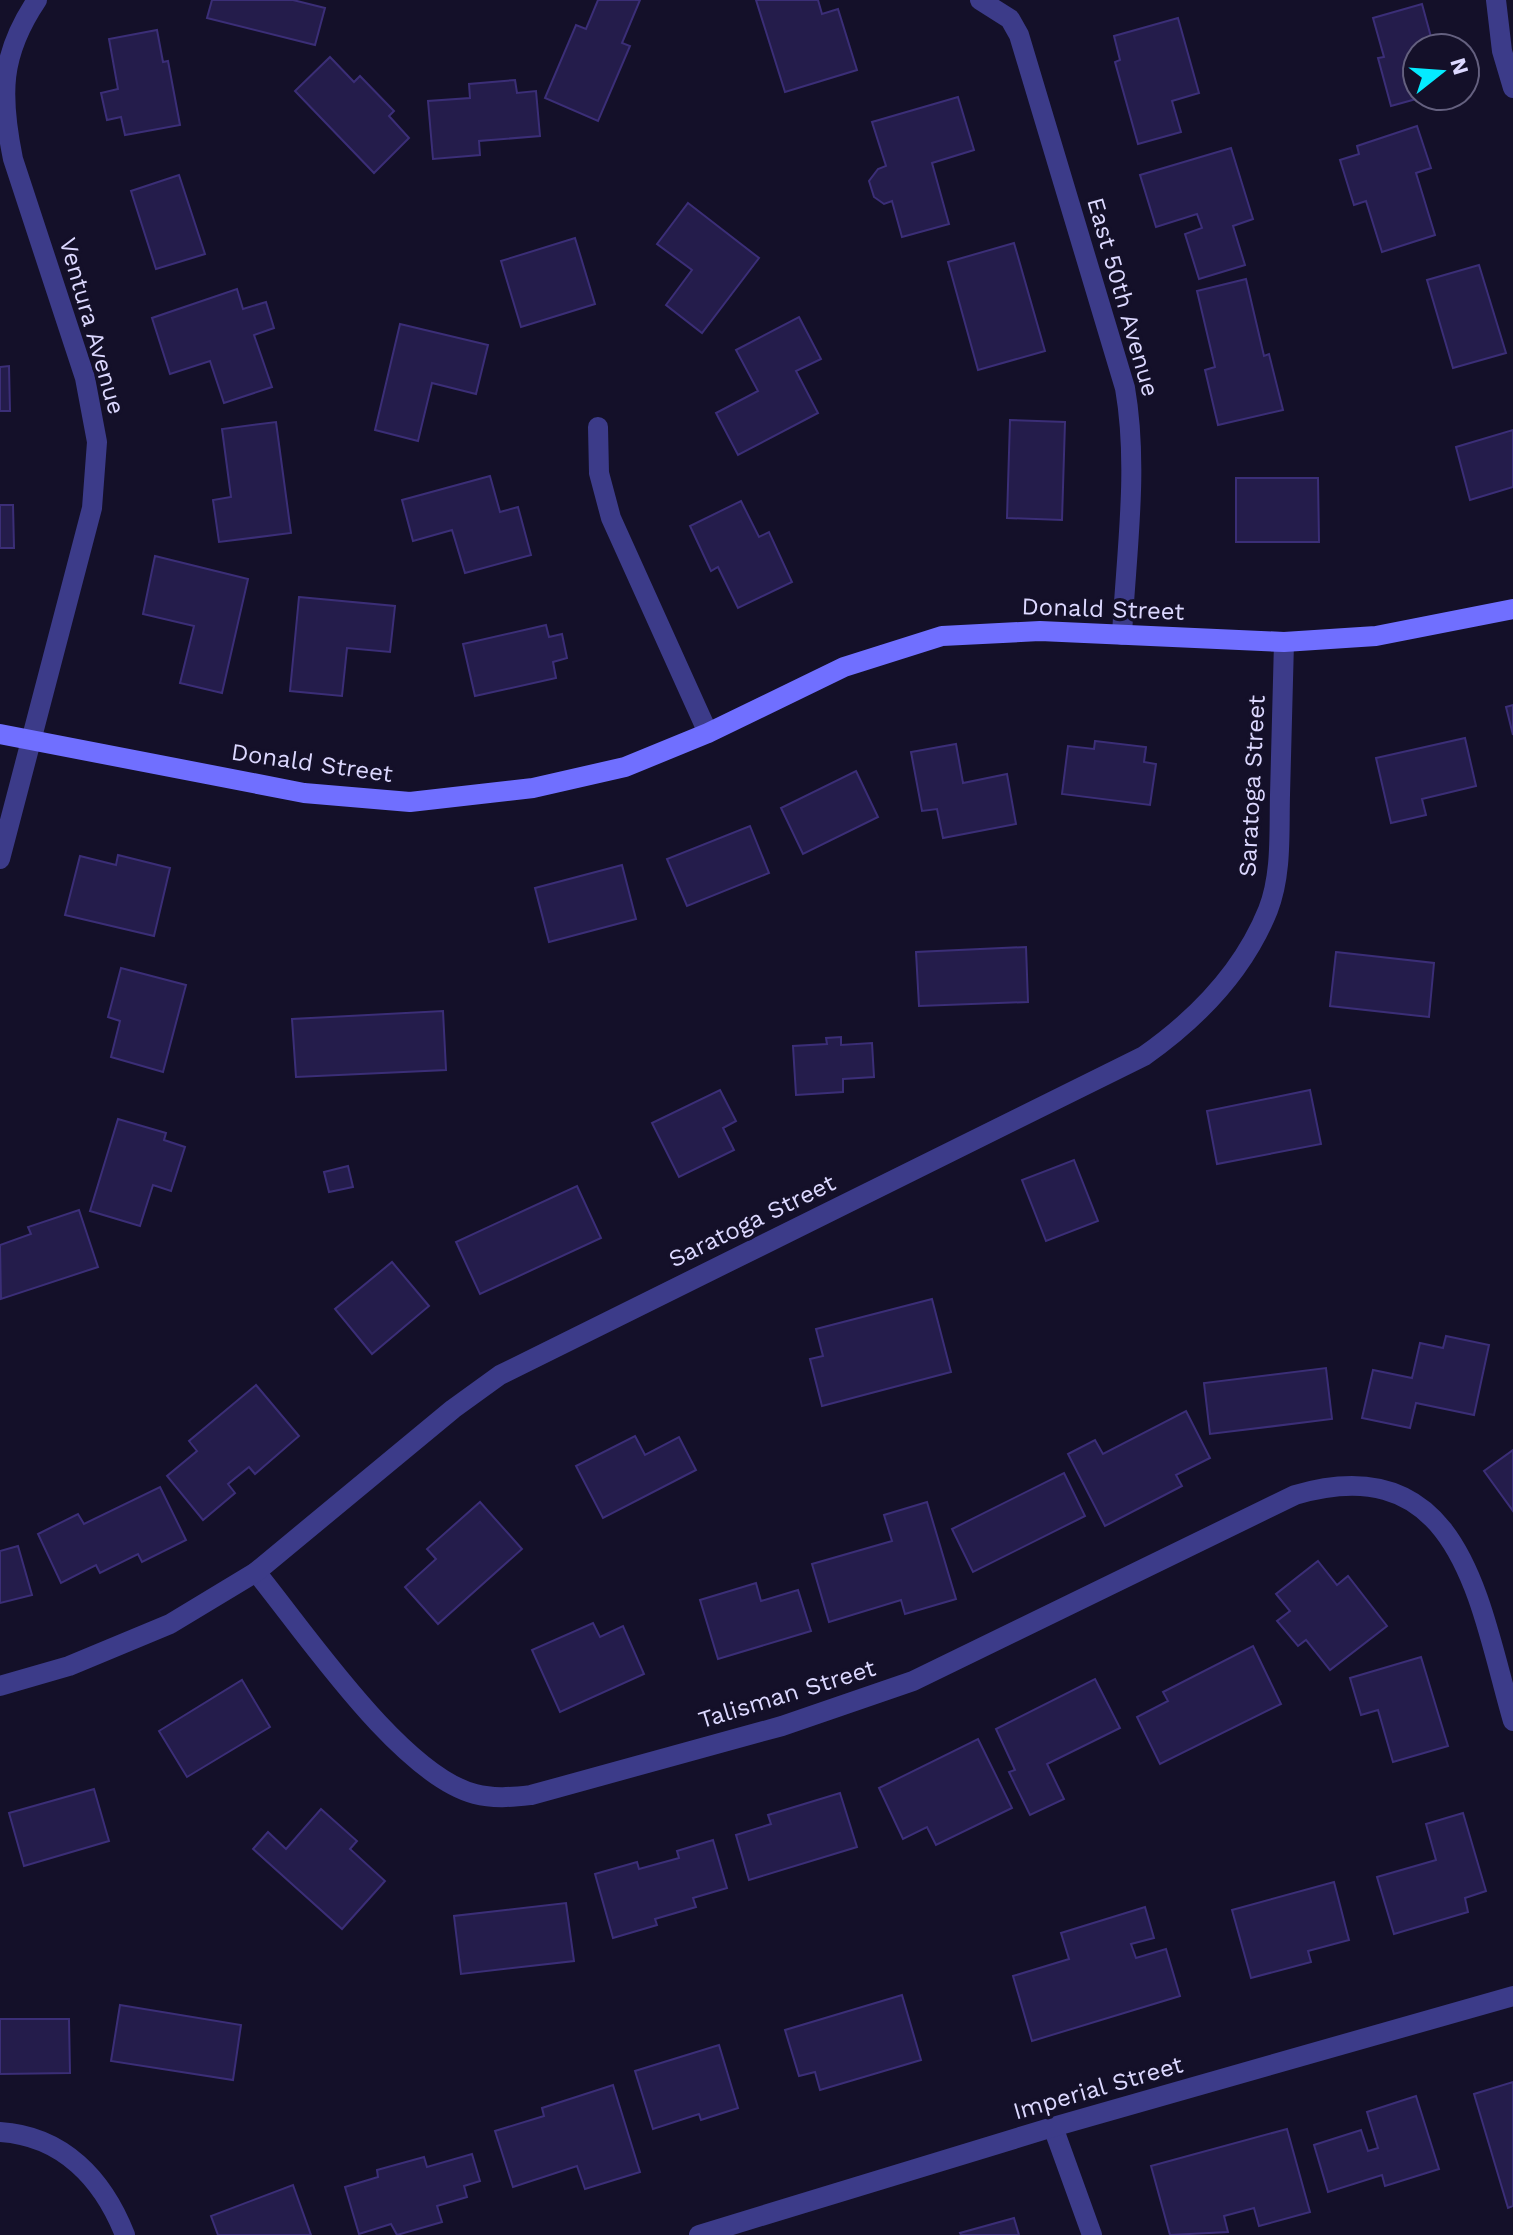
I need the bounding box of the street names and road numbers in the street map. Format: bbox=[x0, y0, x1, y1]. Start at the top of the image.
street label: East 50th Avenue bbox=[1081, 194, 1165, 400]
street label: Ventura Avenue bbox=[53, 234, 131, 418]
street label: Donald Street bbox=[1021, 592, 1185, 626]
street label: Saratoga Street bbox=[1233, 694, 1271, 878]
street label: Donald Street bbox=[229, 738, 395, 788]
street label: Saratoga Street bbox=[664, 1169, 840, 1273]
street label: Talisman Street bbox=[695, 1654, 879, 1734]
street label: Imperial Street bbox=[1010, 2050, 1186, 2126]

